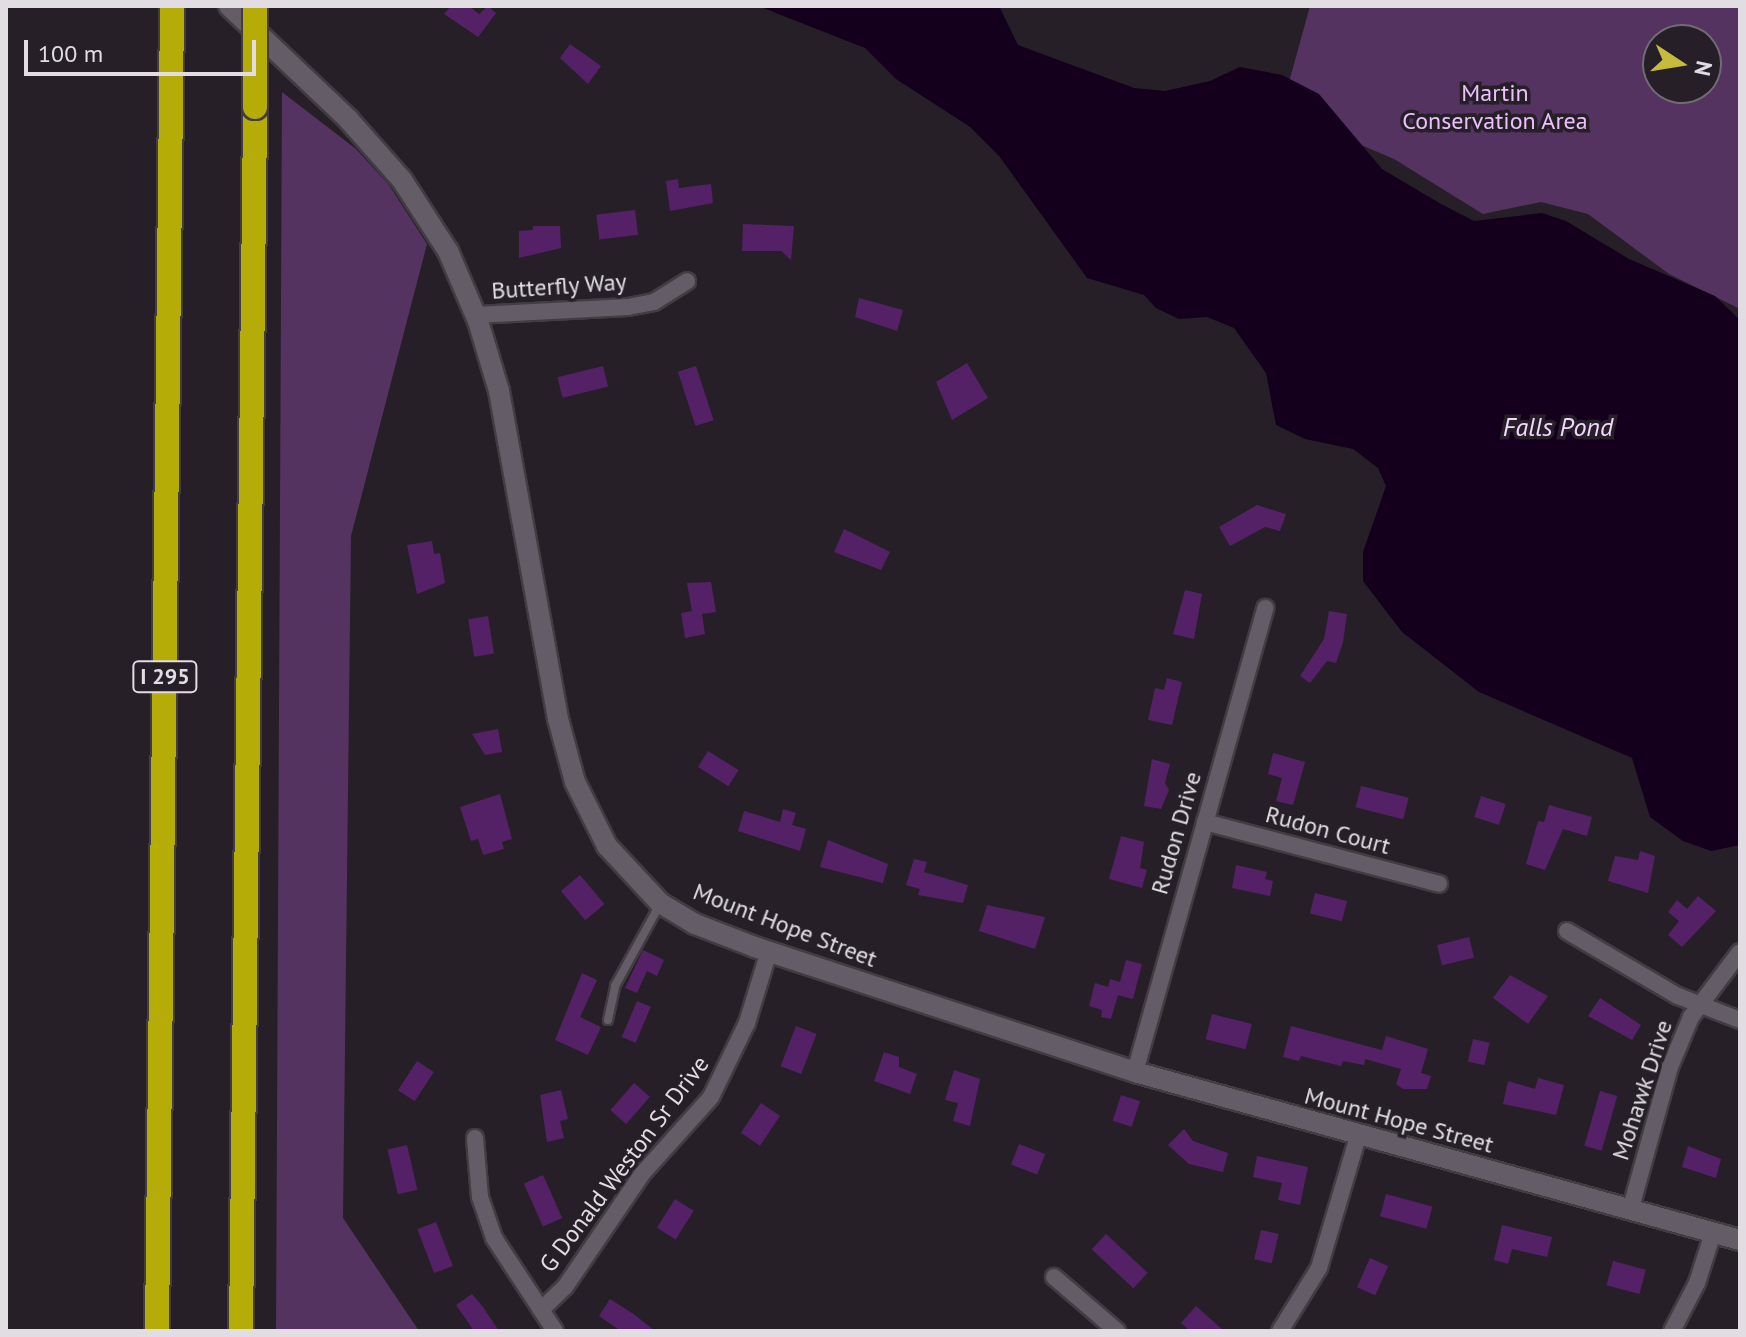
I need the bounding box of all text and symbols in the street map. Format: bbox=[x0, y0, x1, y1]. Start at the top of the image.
scale bar bbox=[28, 24, 260, 74]
north arrow bbox=[1642, 24, 1722, 104]
text: 100 m bbox=[38, 38, 103, 69]
text: N bbox=[1688, 59, 1719, 79]
park label: Martin Conservation Area bbox=[1402, 79, 1588, 135]
street label: Butterfly Way bbox=[490, 267, 628, 305]
water label: Falls Pond bbox=[1503, 411, 1613, 443]
road number: I 295 bbox=[131, 659, 199, 695]
street label: Rudon Drive bbox=[1145, 768, 1207, 898]
street label: Rudon Court bbox=[1262, 800, 1394, 860]
street label: Mount Hope Street bbox=[689, 877, 881, 973]
street label: Mohawk Drive bbox=[1606, 1016, 1678, 1164]
street label: G Donald Weston Sr Drive bbox=[533, 1050, 715, 1278]
street label: Mount Hope Street bbox=[1301, 1081, 1497, 1159]

